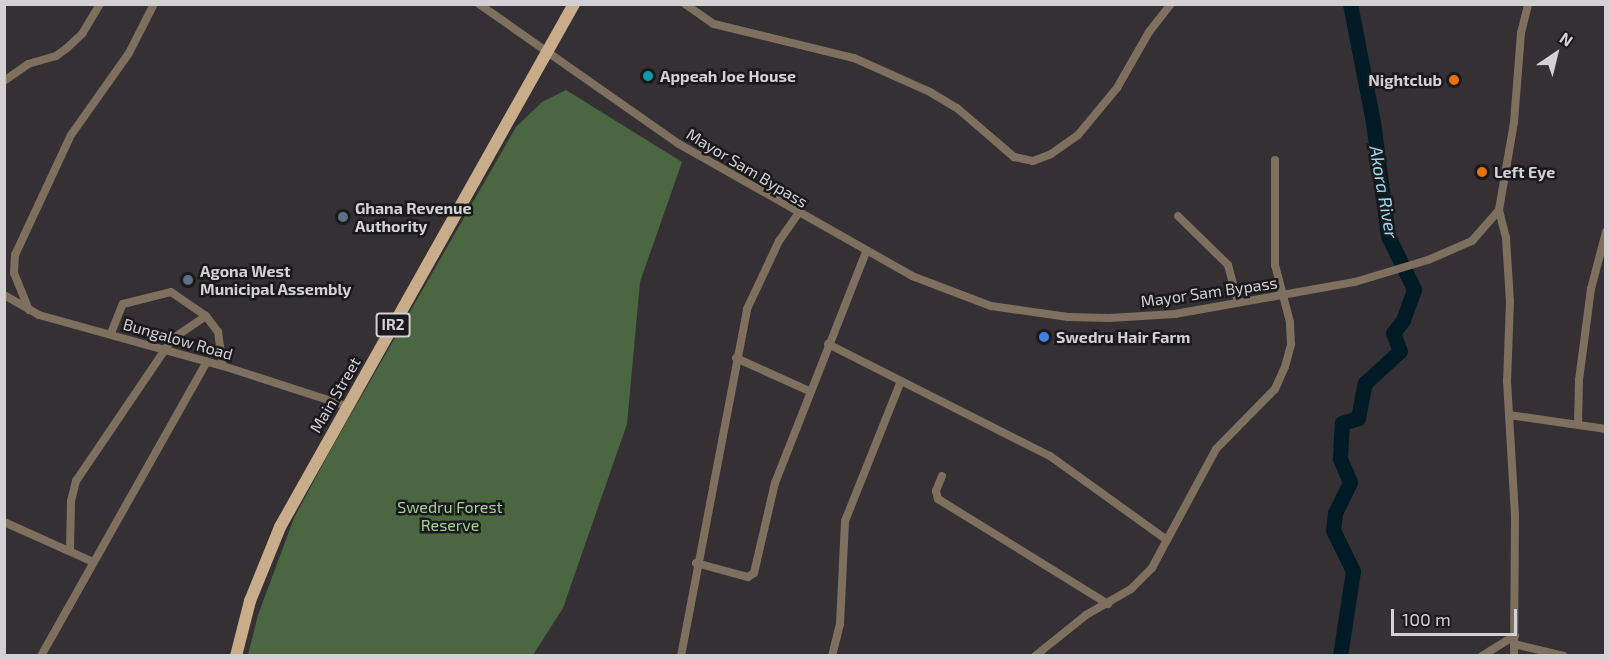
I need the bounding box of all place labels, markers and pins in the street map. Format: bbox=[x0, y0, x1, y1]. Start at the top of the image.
place label: Appeah Joe House bbox=[660, 66, 796, 86]
marker: Appeah Joe House bbox=[641, 69, 655, 83]
place label: Nightclub bbox=[1368, 70, 1442, 90]
marker: Nightclub bbox=[1447, 73, 1461, 87]
place label: Left Eye bbox=[1494, 162, 1555, 182]
marker: Left Eye bbox=[1475, 165, 1489, 179]
place label: Ghana Revenue Authority bbox=[355, 198, 472, 236]
marker: Ghana Revenue Authority bbox=[336, 210, 350, 224]
place label: Agona West Municipal Assembly bbox=[200, 261, 352, 299]
marker: Agona West Municipal Assembly bbox=[181, 273, 195, 287]
place label: Swedru Hair Farm bbox=[1056, 327, 1191, 347]
marker: Swedru Hair Farm bbox=[1037, 330, 1051, 344]

